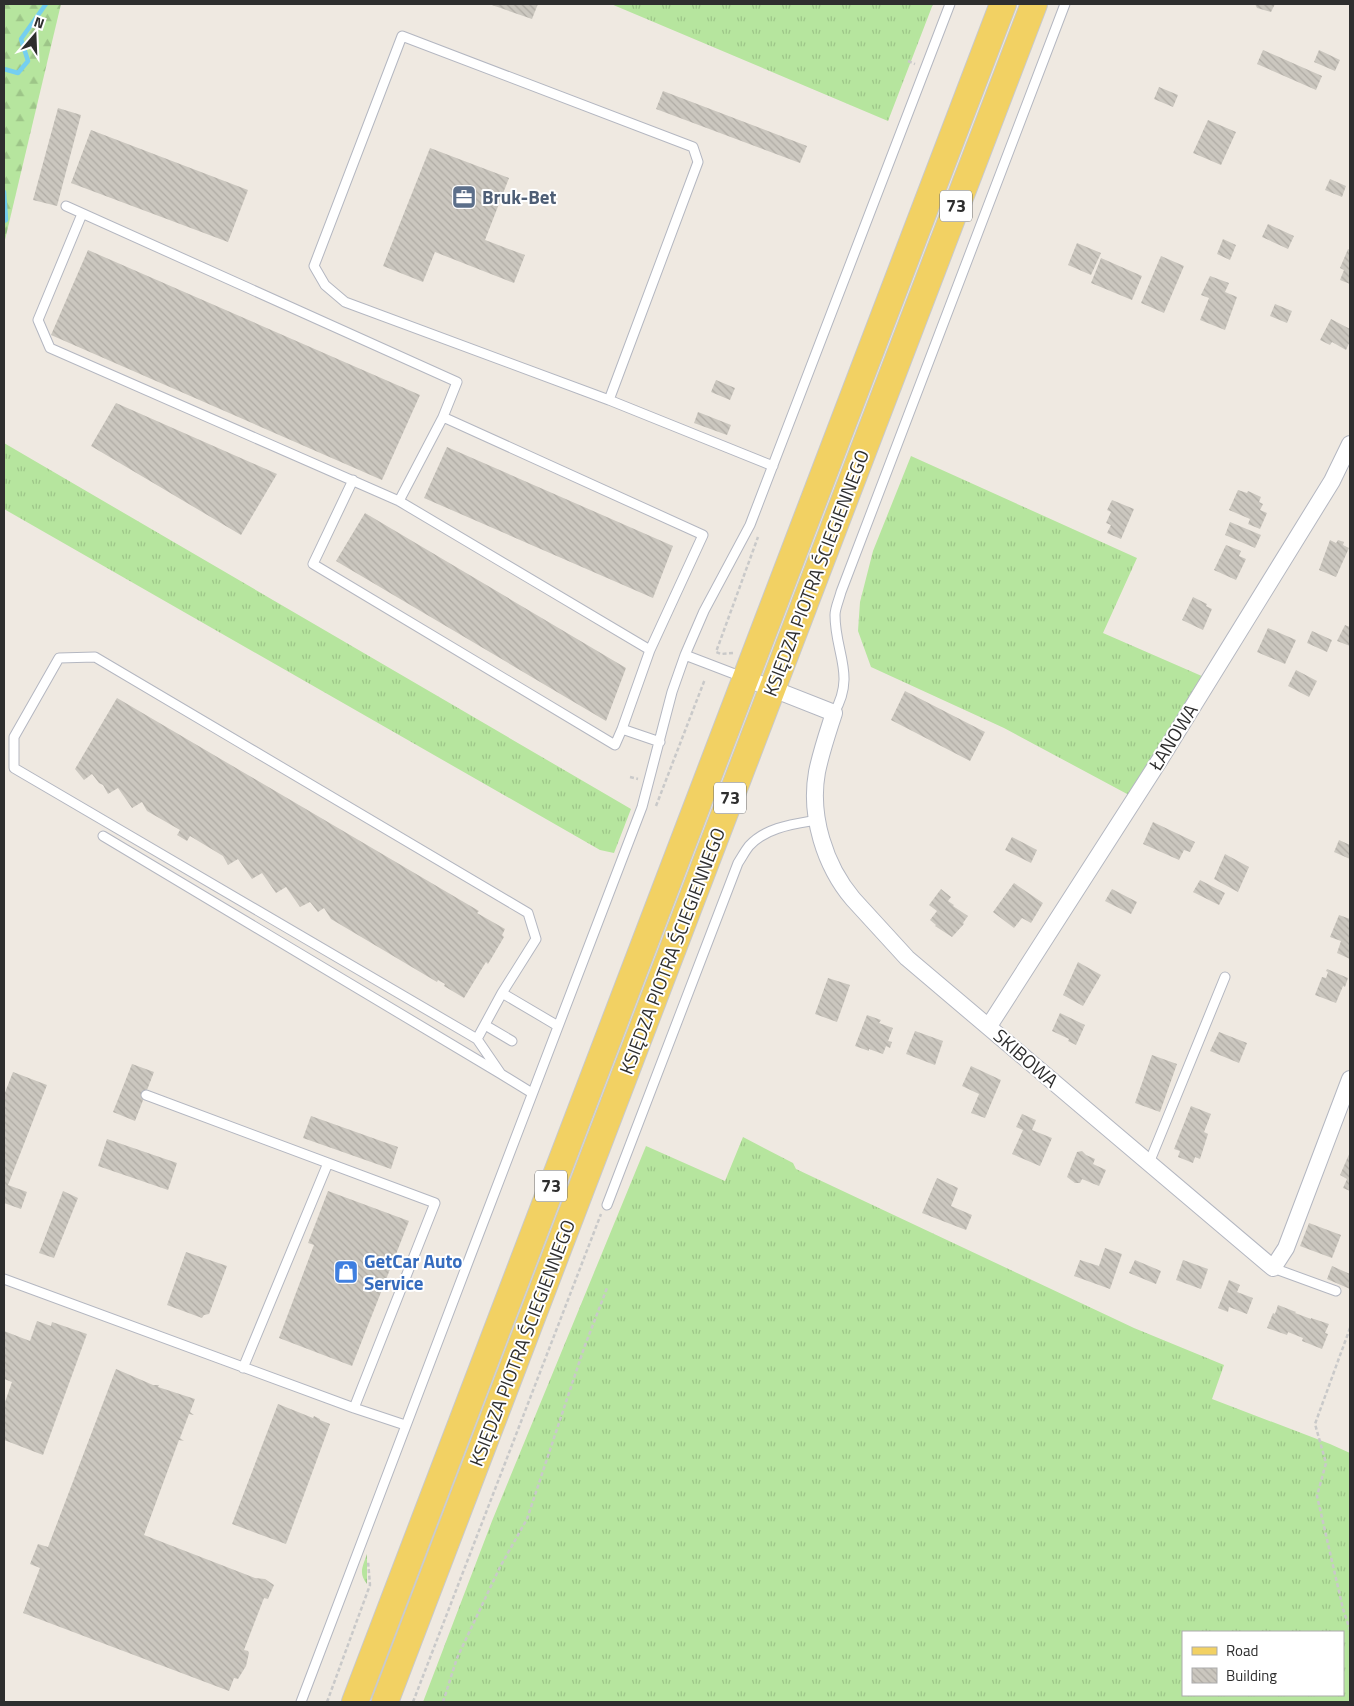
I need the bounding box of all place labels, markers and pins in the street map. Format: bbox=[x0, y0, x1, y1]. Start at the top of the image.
place label: Bruk-Bet bbox=[482, 182, 557, 211]
office icon: Bruk-Bet bbox=[451, 184, 477, 210]
place label: GetCar Auto Service bbox=[364, 1246, 462, 1297]
shop icon: GetCar Auto Service bbox=[333, 1259, 359, 1285]

